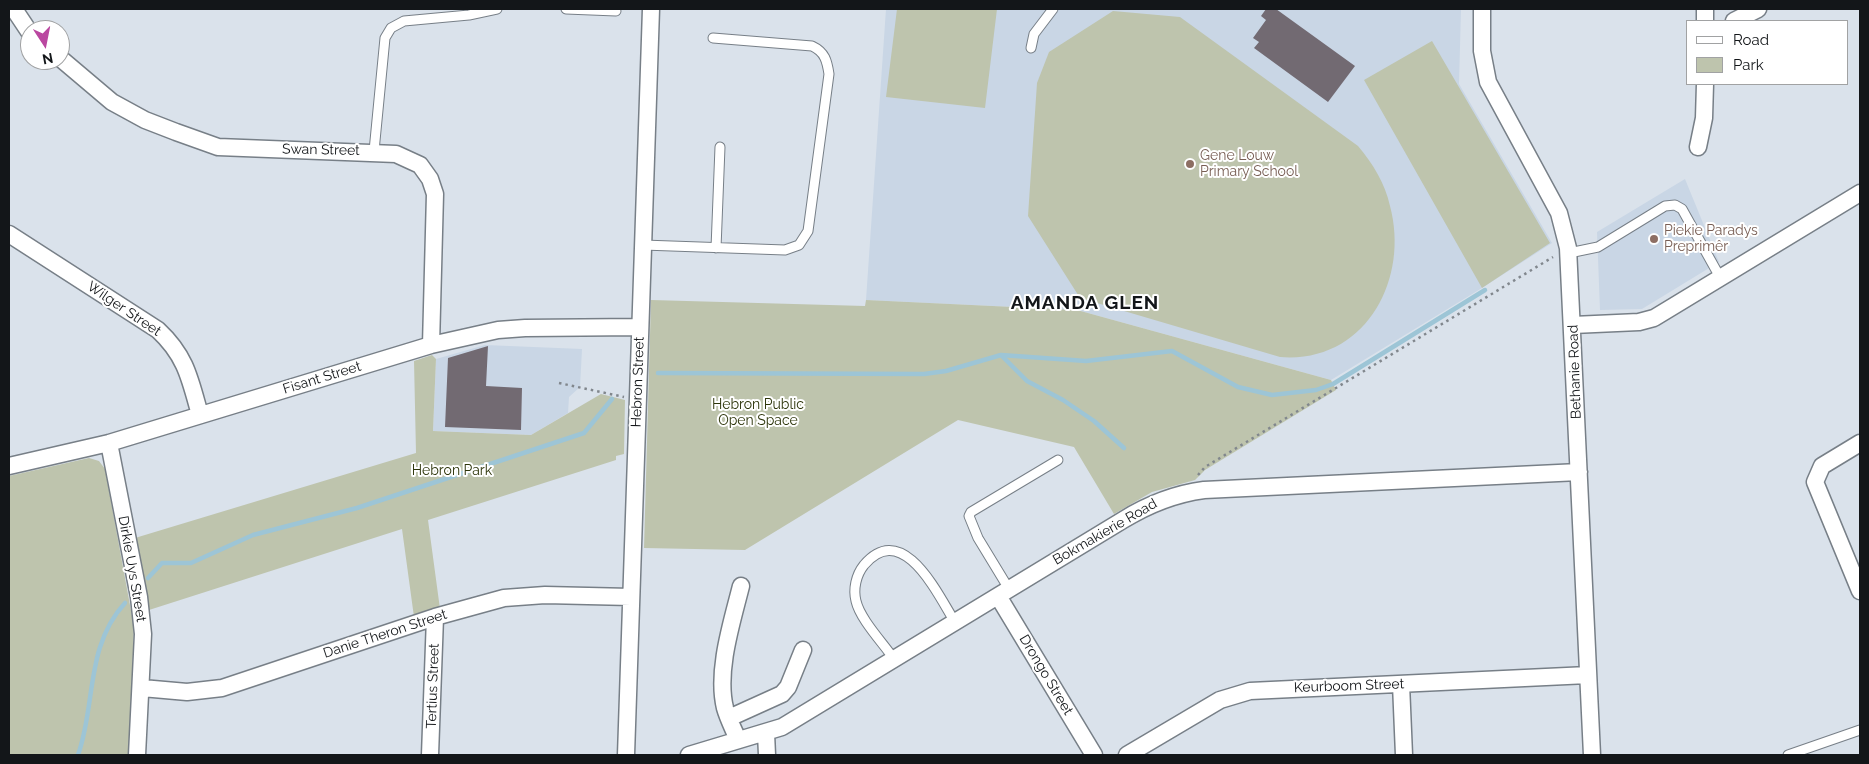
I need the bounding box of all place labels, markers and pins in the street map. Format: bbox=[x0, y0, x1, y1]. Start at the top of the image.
place label: Gene Louw Primary School bbox=[1200, 148, 1298, 180]
marker: Gene Louw Primary School bbox=[1184, 158, 1196, 170]
place label: Piekie Paradys Preprimêr bbox=[1664, 223, 1758, 256]
marker: Piekie Paradys Preprimêr bbox=[1648, 233, 1660, 245]

